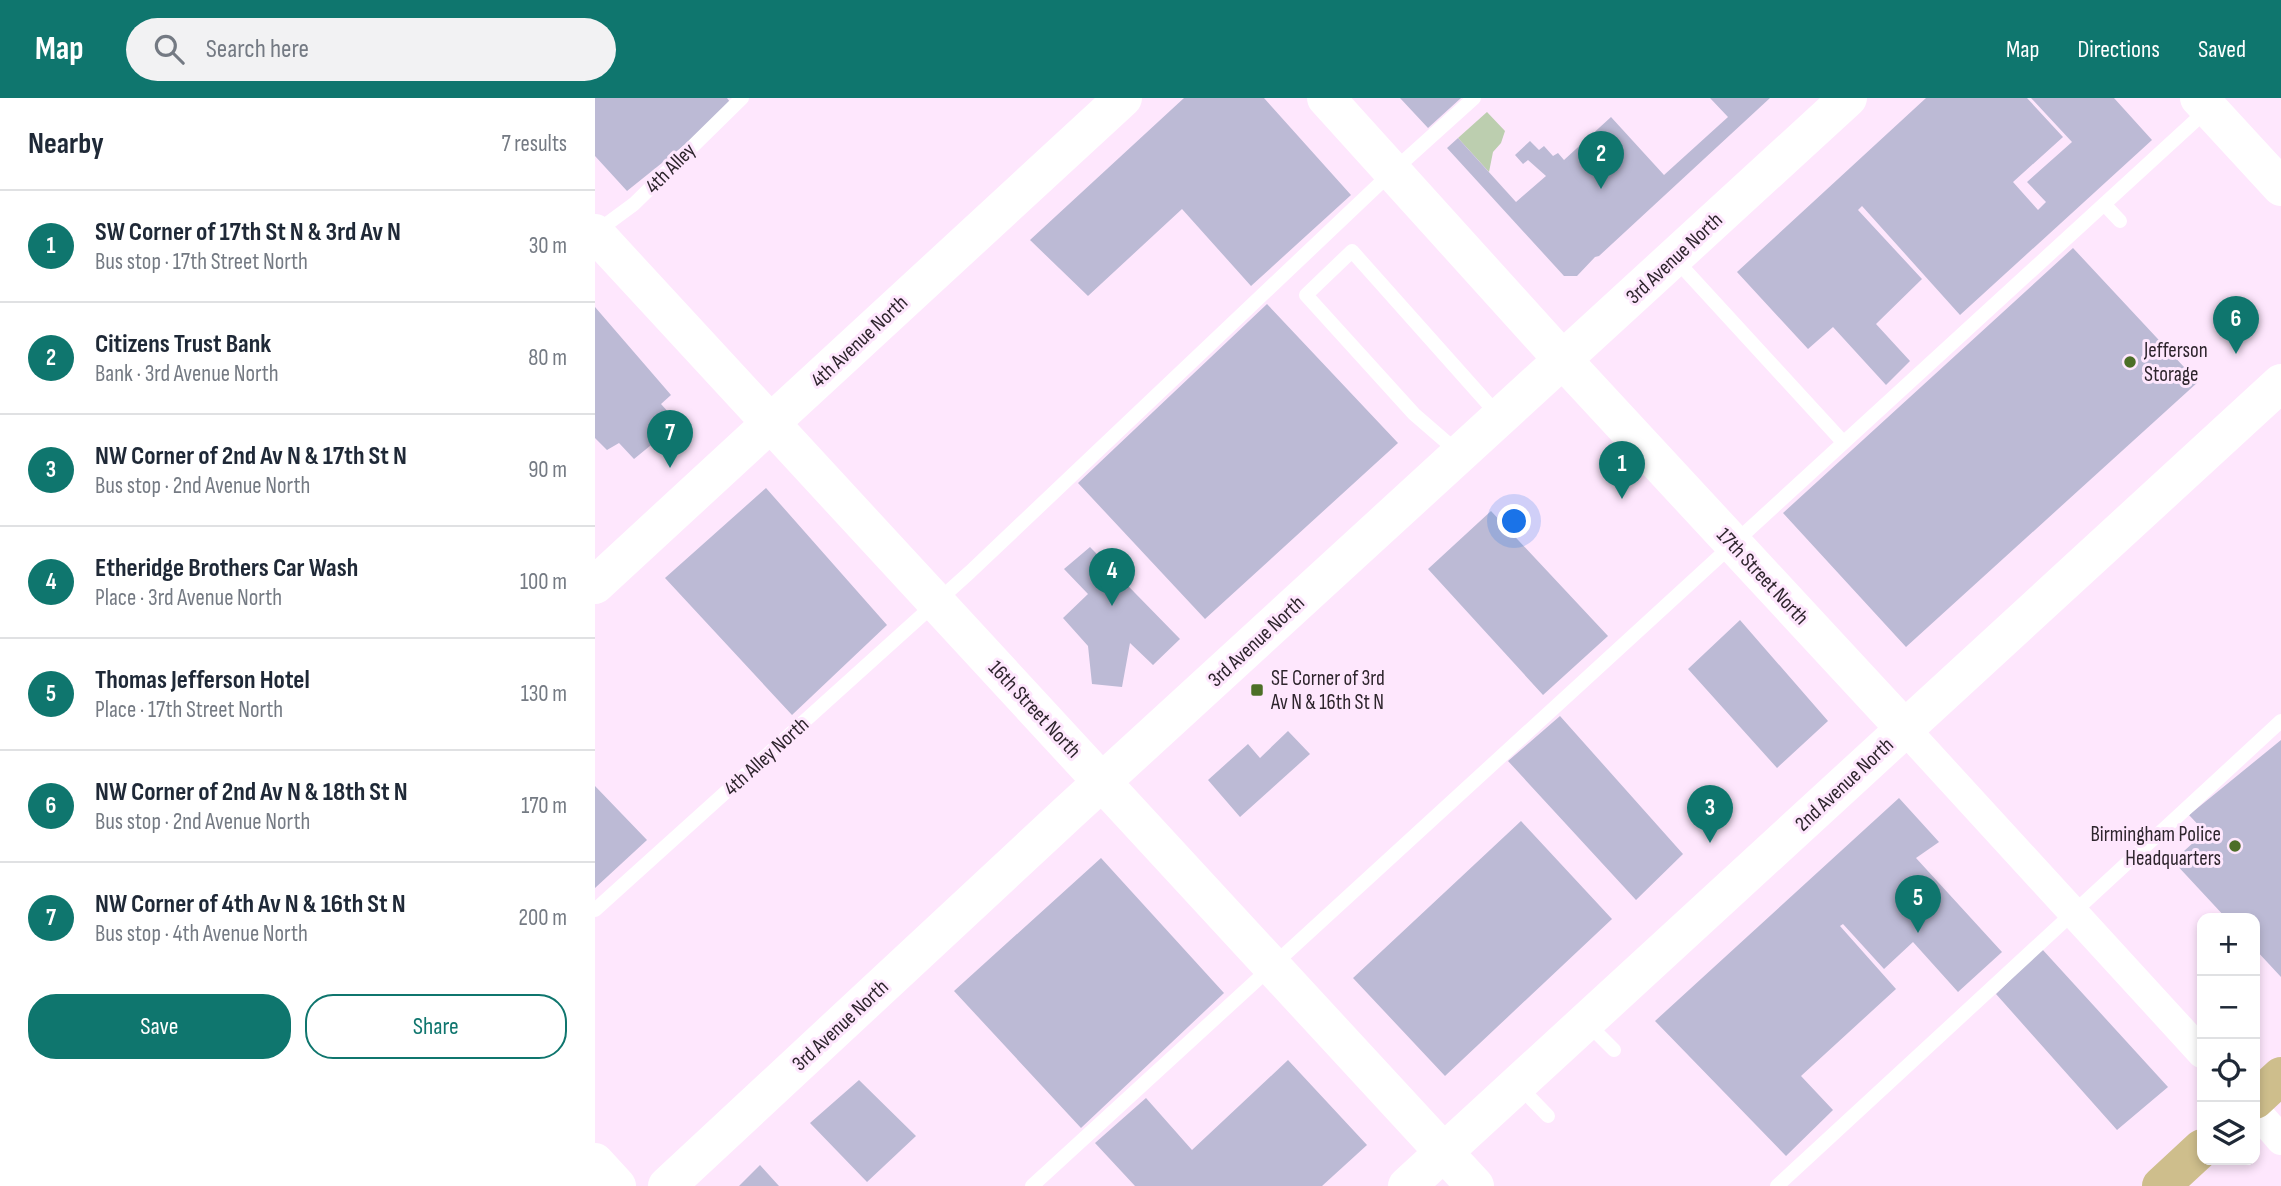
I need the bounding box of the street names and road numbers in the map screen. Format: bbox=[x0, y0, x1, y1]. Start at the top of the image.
street label: 4th Alley bbox=[640, 138, 701, 199]
street label: 3rd Avenue North bbox=[1621, 207, 1728, 309]
street label: 4th Avenue North bbox=[806, 290, 913, 393]
street label: 17th Street North bbox=[1711, 523, 1814, 630]
street label: 3rd Avenue North bbox=[1203, 590, 1310, 692]
street label: 16th Street North bbox=[983, 655, 1086, 763]
street label: 4th Alley North bbox=[719, 712, 814, 801]
street label: 2nd Avenue North bbox=[1790, 732, 1899, 836]
street label: 3rd Avenue North bbox=[787, 974, 894, 1076]

